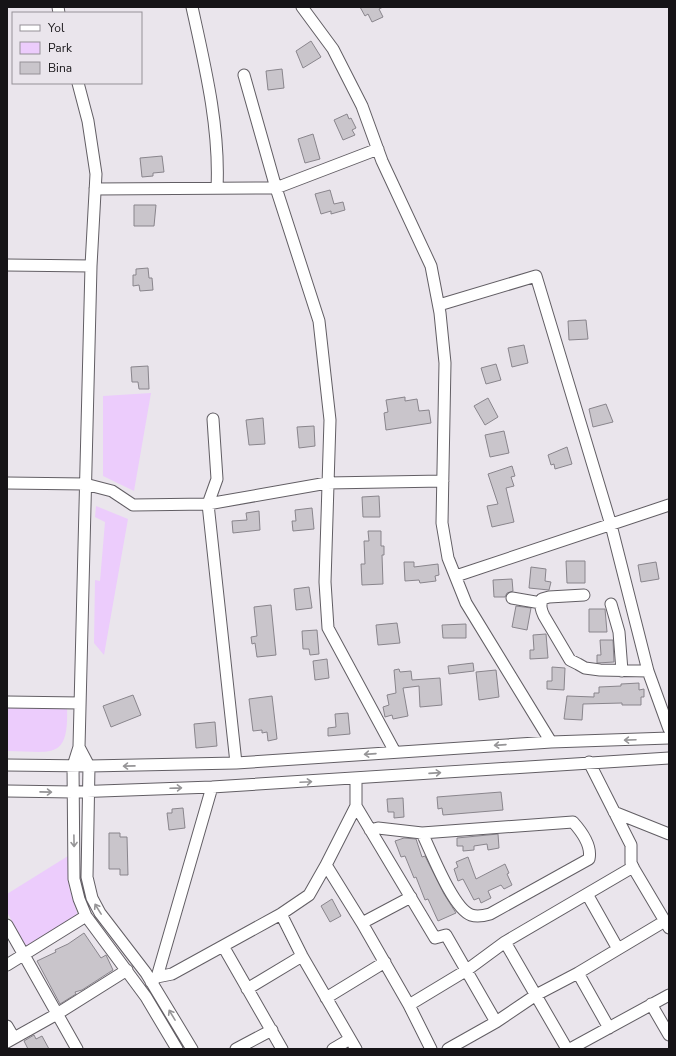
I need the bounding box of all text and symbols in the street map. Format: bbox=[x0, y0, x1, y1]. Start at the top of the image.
legend bbox=[12, 12, 142, 84]
text: Yol bbox=[47, 20, 65, 36]
text: Park bbox=[48, 40, 73, 56]
text: Bina bbox=[48, 60, 72, 76]
one-way arrow bbox=[624, 736, 637, 743]
one-way arrow bbox=[494, 742, 507, 749]
one-way arrow bbox=[364, 750, 377, 757]
one-way arrow bbox=[123, 762, 136, 769]
one-way arrow bbox=[428, 770, 441, 777]
one-way arrow bbox=[299, 778, 312, 785]
one-way arrow bbox=[169, 784, 182, 792]
one-way arrow bbox=[39, 788, 52, 796]
one-way arrow bbox=[70, 834, 77, 847]
one-way arrow bbox=[94, 904, 102, 915]
one-way arrow bbox=[168, 1010, 176, 1021]

